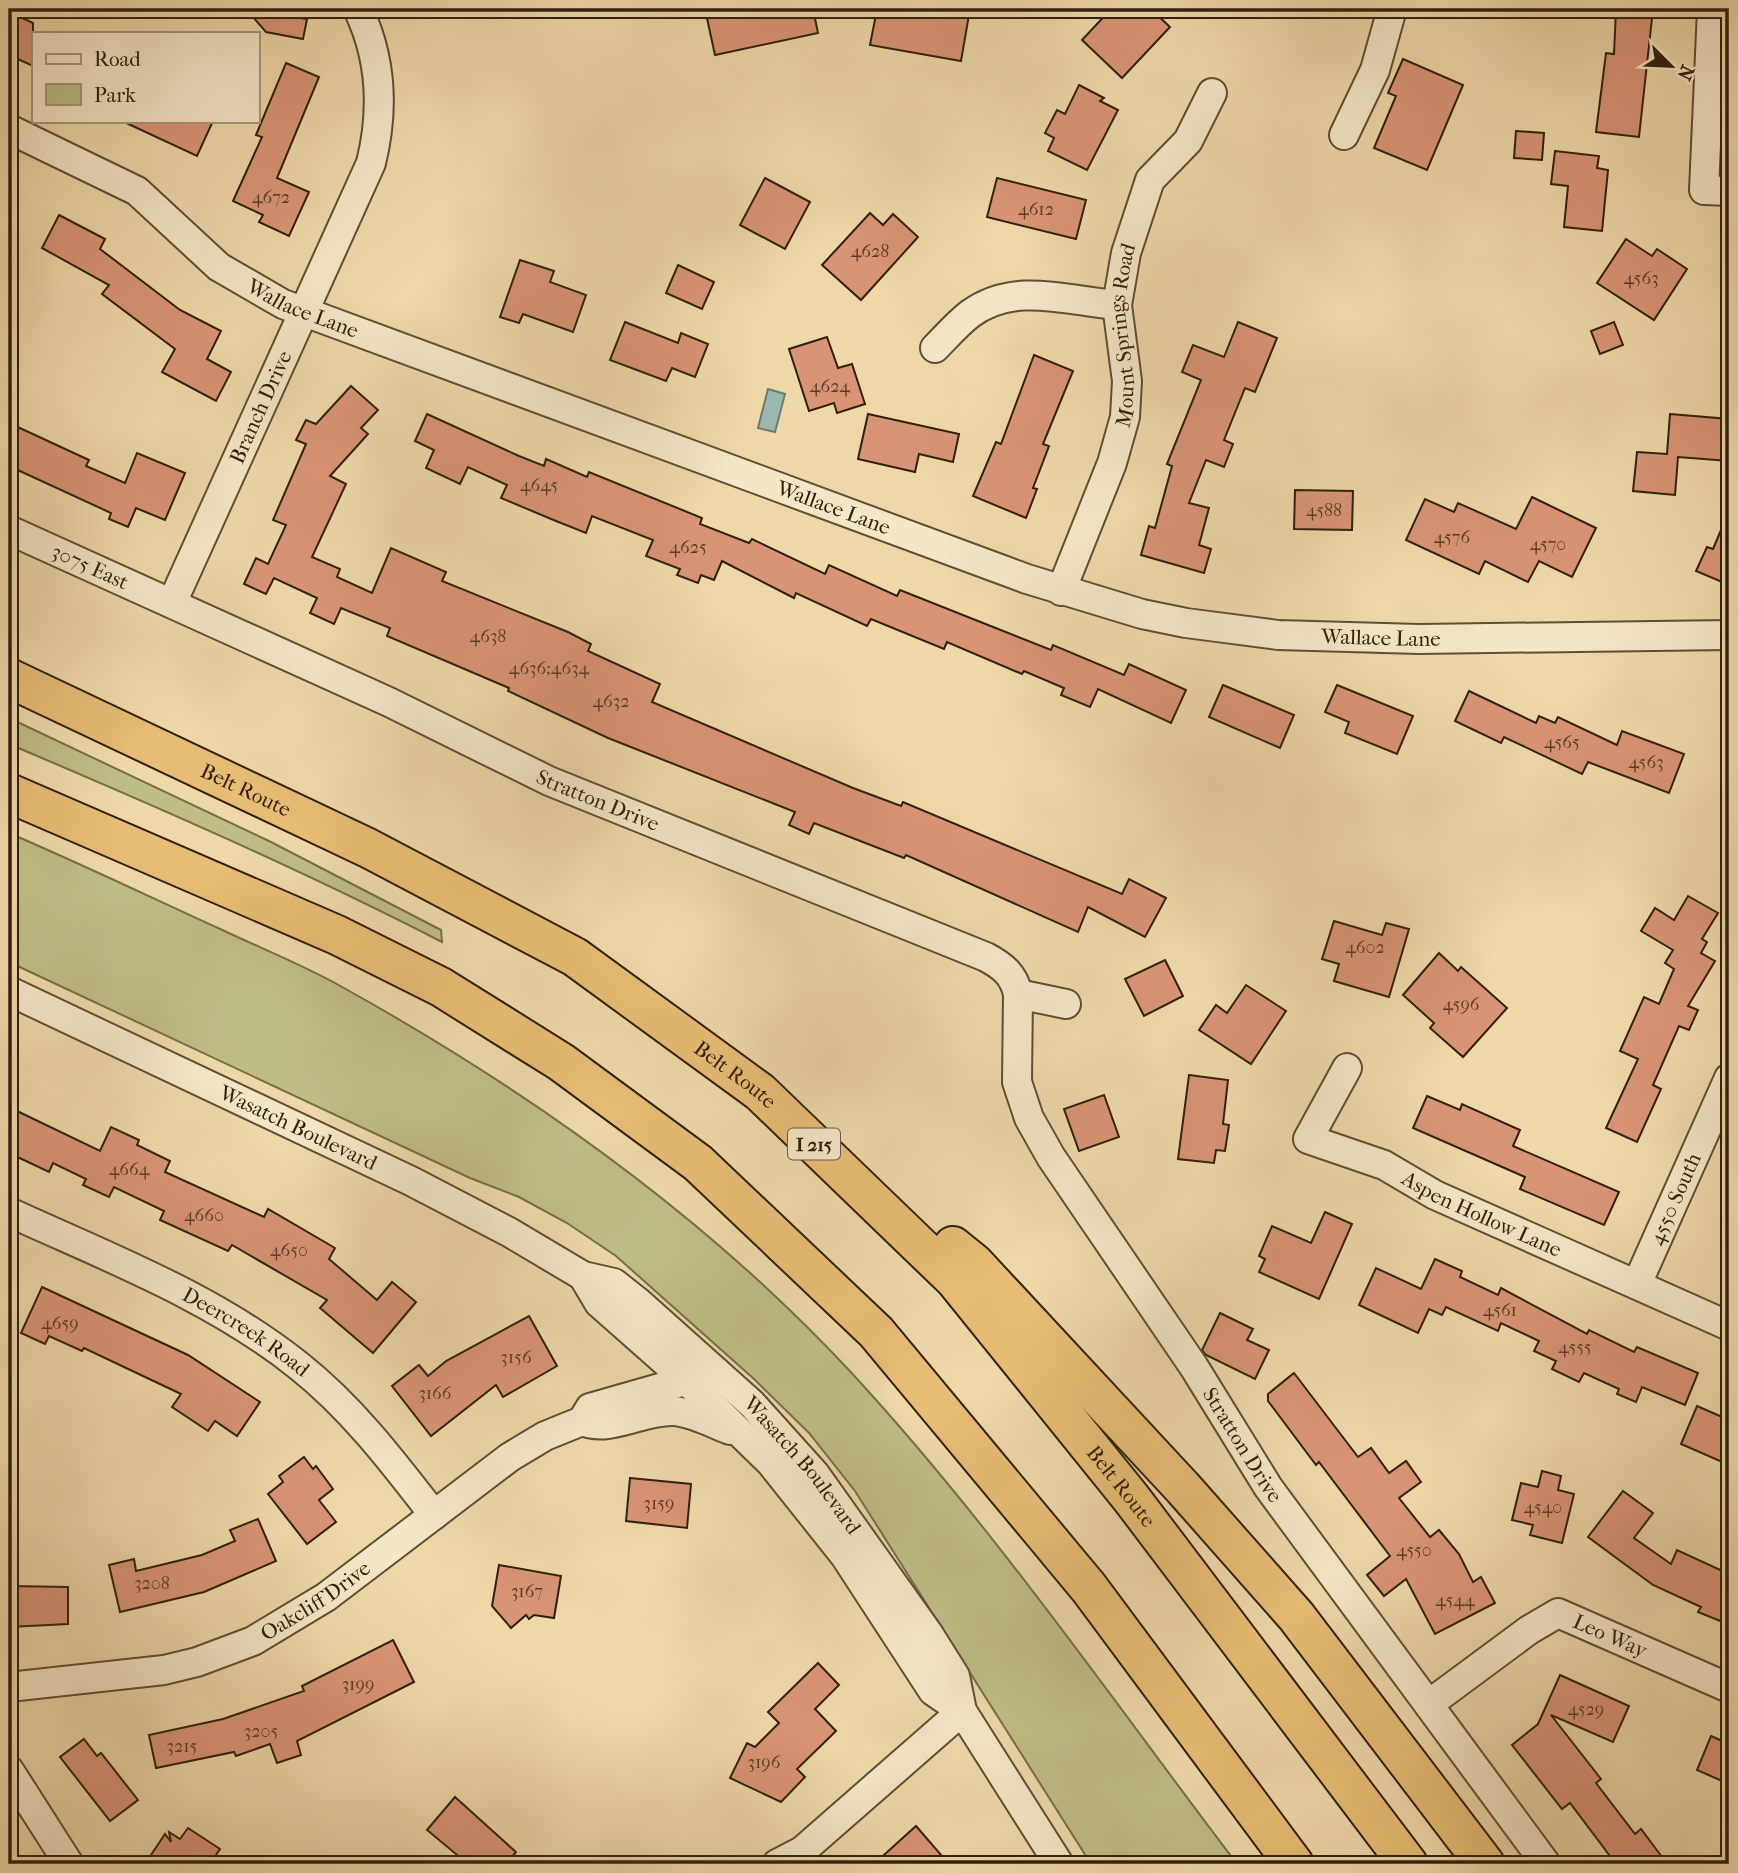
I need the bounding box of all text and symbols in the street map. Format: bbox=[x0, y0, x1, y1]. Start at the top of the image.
legend bbox=[32, 32, 259, 122]
north arrow bbox=[1636, 32, 1706, 102]
text: Road bbox=[94, 47, 141, 71]
text: N bbox=[1672, 61, 1699, 84]
text: Park bbox=[94, 83, 136, 107]
house number: 4672 bbox=[252, 187, 290, 208]
house number: 4612 bbox=[1018, 199, 1054, 220]
street label: Mount Springs Road bbox=[1105, 240, 1141, 430]
house number: 4628 bbox=[851, 241, 889, 262]
house number: 4563 bbox=[1623, 268, 1659, 289]
street label: Wallace Lane bbox=[242, 273, 362, 343]
street label: Branch Drive bbox=[225, 347, 297, 467]
house number: 4624 bbox=[810, 376, 850, 397]
house number: 4645 bbox=[520, 475, 558, 496]
street label: Wallace Lane bbox=[773, 475, 894, 539]
house number: 4588 bbox=[1306, 500, 1342, 521]
house number: 4576 bbox=[1434, 527, 1470, 548]
house number: 4570 bbox=[1530, 534, 1566, 555]
house number: 4625 bbox=[669, 537, 707, 558]
street label: 3075 East bbox=[48, 539, 133, 595]
street label: Wallace Lane bbox=[1320, 624, 1441, 651]
house number: 4638 bbox=[470, 626, 506, 647]
house number: 4636;4634 bbox=[509, 658, 590, 679]
house number: 4632 bbox=[592, 691, 630, 712]
house number: 4565 bbox=[1544, 732, 1580, 753]
house number: 4563 bbox=[1628, 752, 1664, 773]
street label: Belt Route bbox=[197, 759, 295, 822]
street label: Stratton Drive bbox=[532, 765, 663, 836]
house number: 4602 bbox=[1345, 937, 1385, 958]
house number: 4596 bbox=[1442, 994, 1480, 1015]
street label: Belt Route bbox=[689, 1036, 781, 1113]
street label: Wasatch Boulevard bbox=[215, 1080, 381, 1175]
road number: I 215 bbox=[788, 1128, 840, 1160]
street label: 4550 South bbox=[1644, 1149, 1706, 1249]
house number: 4664 bbox=[109, 1159, 150, 1180]
street label: Aspen Hollow Lane bbox=[1397, 1166, 1565, 1262]
house number: 4660 bbox=[184, 1205, 224, 1226]
house number: 4650 bbox=[270, 1240, 308, 1261]
street label: Deercreek Road bbox=[178, 1282, 315, 1382]
house number: 4561 bbox=[1483, 1300, 1517, 1321]
house number: 4659 bbox=[41, 1313, 79, 1334]
house number: 4555 bbox=[1558, 1337, 1592, 1358]
house number: 3156 bbox=[500, 1347, 532, 1368]
house number: 3166 bbox=[418, 1383, 452, 1404]
street label: Stratton Drive bbox=[1198, 1383, 1287, 1507]
street label: Wasatch Boulevard bbox=[738, 1391, 866, 1539]
street label: Belt Route bbox=[1082, 1441, 1161, 1532]
house number: 3159 bbox=[644, 1493, 674, 1514]
house number: 4540 bbox=[1524, 1497, 1562, 1518]
house number: 4550 bbox=[1396, 1540, 1432, 1561]
street label: Oakcliff Drive bbox=[256, 1556, 375, 1646]
house number: 3208 bbox=[134, 1573, 170, 1594]
house number: 3167 bbox=[511, 1581, 543, 1602]
house number: 4544 bbox=[1435, 1590, 1475, 1611]
street label: Leo Way bbox=[1570, 1609, 1652, 1663]
house number: 3199 bbox=[342, 1674, 374, 1695]
house number: 4529 bbox=[1568, 1699, 1604, 1720]
house number: 3205 bbox=[244, 1721, 278, 1742]
house number: 3215 bbox=[167, 1736, 198, 1757]
house number: 3196 bbox=[748, 1752, 781, 1773]

